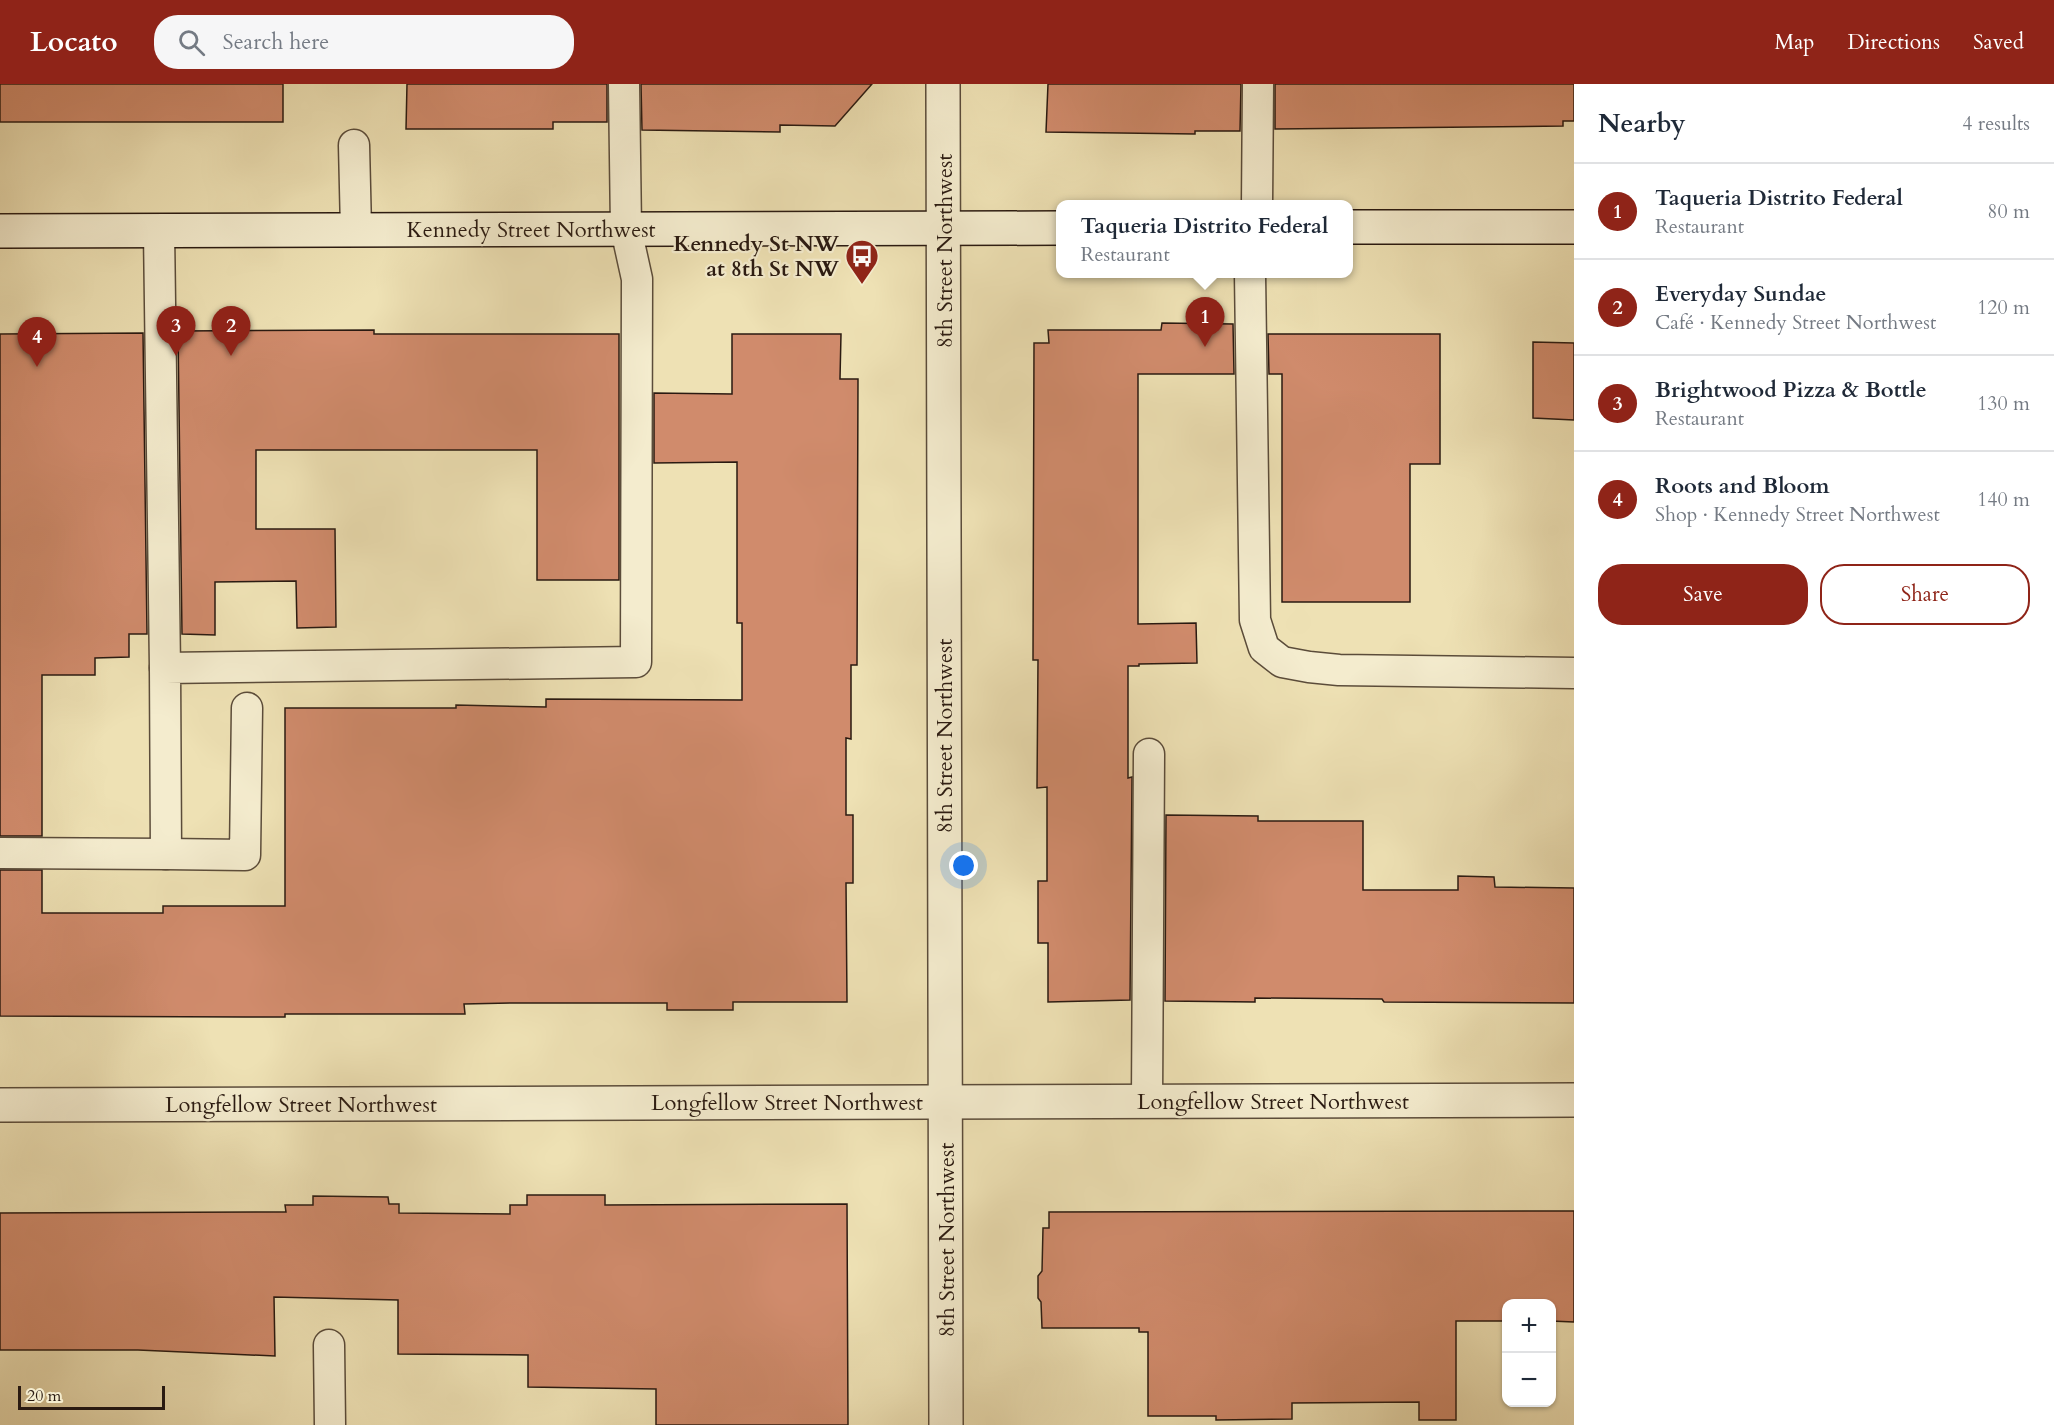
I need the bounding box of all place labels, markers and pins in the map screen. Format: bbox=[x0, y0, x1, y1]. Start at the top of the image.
place label: Kennedy St NW at 8th St NW bbox=[673, 229, 840, 284]
bus stop icon: Kennedy St NW at 8th St NW bbox=[844, 238, 880, 285]
pin: 1 bbox=[1186, 298, 1224, 347]
pin: 3 bbox=[156, 306, 195, 356]
pin: 2 bbox=[212, 306, 250, 356]
pin: 4 bbox=[18, 318, 57, 367]

